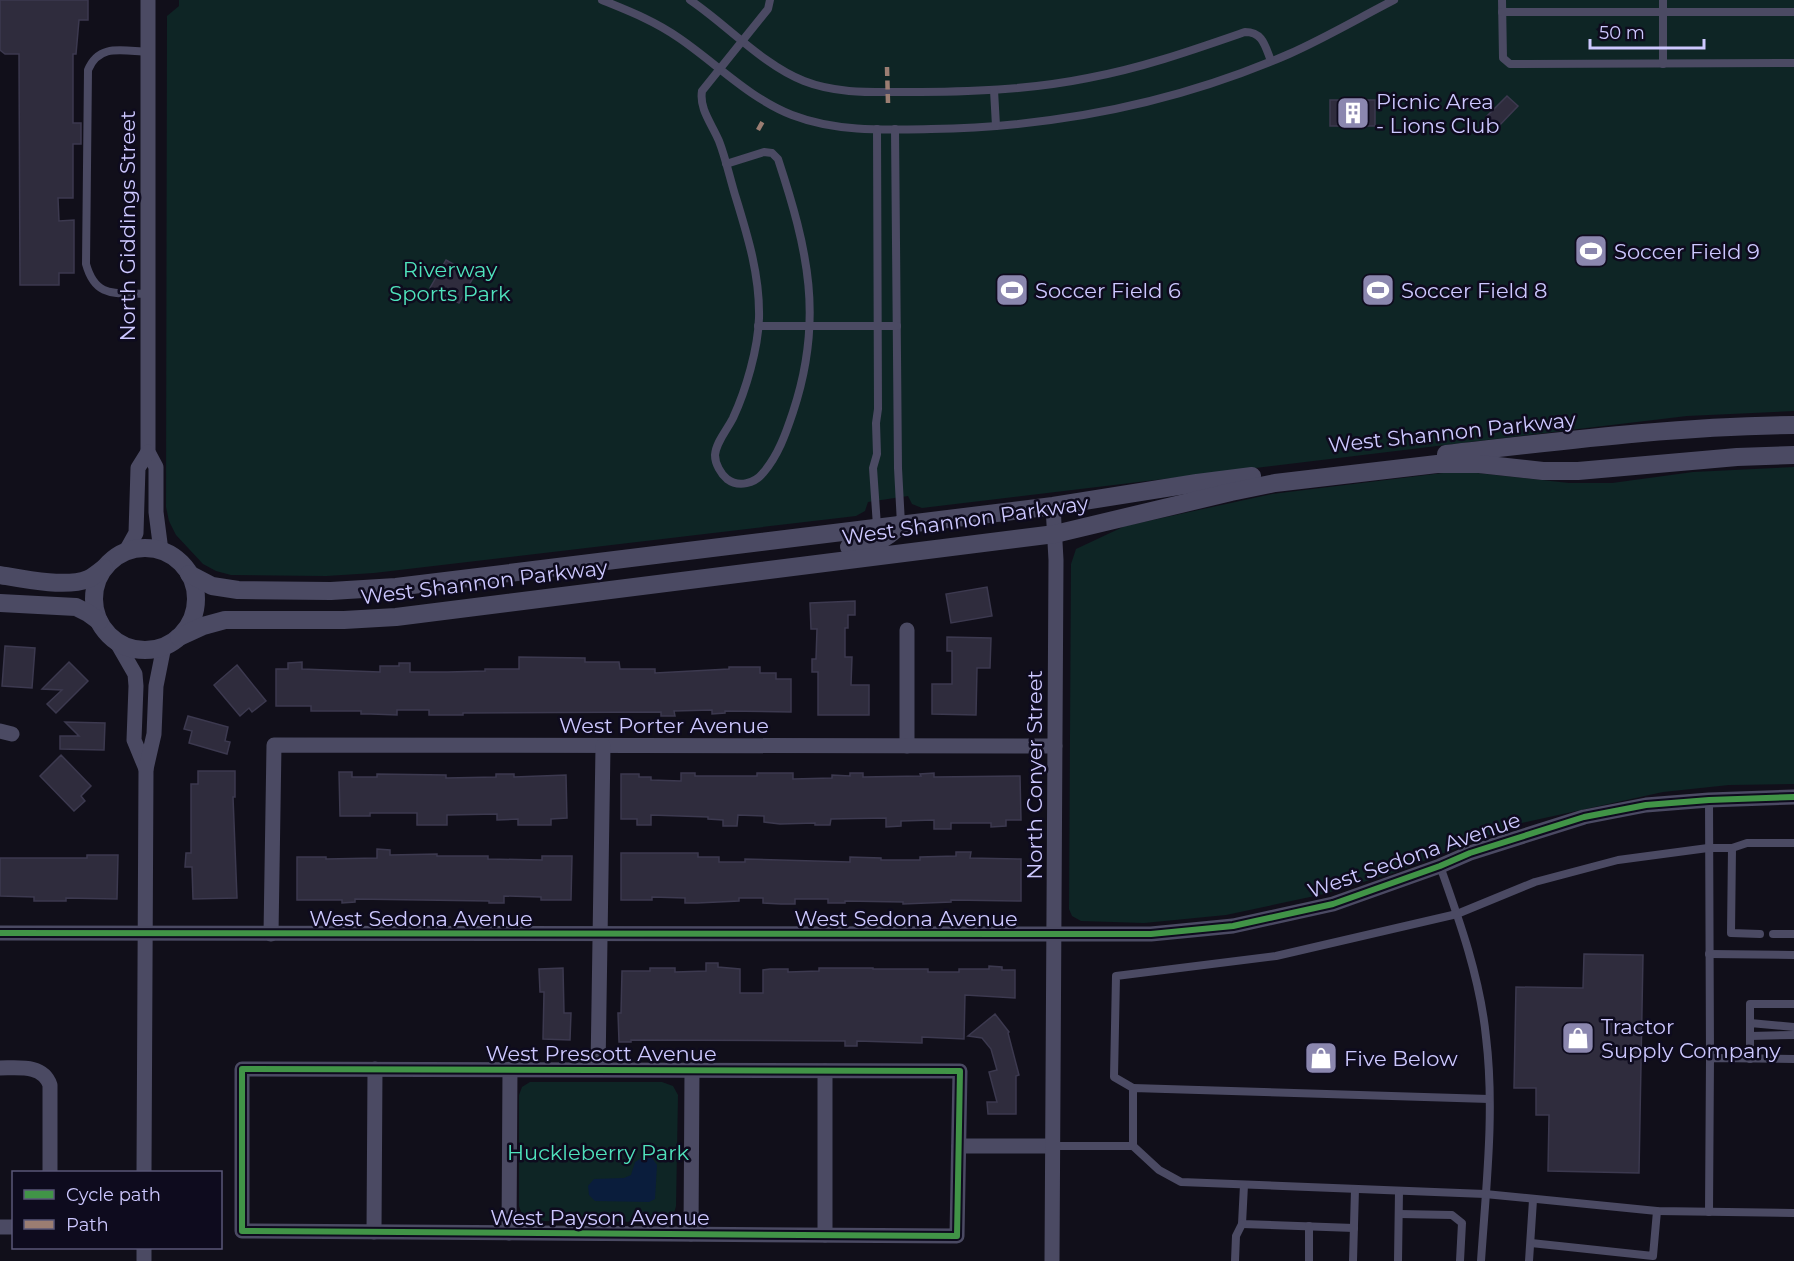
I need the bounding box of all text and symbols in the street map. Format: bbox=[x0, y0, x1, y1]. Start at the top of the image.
scale bar bbox=[1590, 12, 1704, 50]
text: 50 m bbox=[1599, 22, 1645, 44]
place label: Picnic Area - Lions Club bbox=[1376, 89, 1500, 138]
building icon: Picnic Area - Lions Club bbox=[1335, 95, 1371, 131]
street label: North Giddings Street bbox=[115, 110, 140, 342]
sports icon: Soccer Field 9 bbox=[1573, 233, 1609, 269]
place label: Soccer Field 9 bbox=[1614, 239, 1760, 264]
park label: Riverway Sports Park bbox=[389, 257, 511, 306]
sports icon: Soccer Field 6 bbox=[994, 272, 1030, 308]
sports icon: Soccer Field 8 bbox=[1360, 272, 1396, 308]
place label: Soccer Field 6 bbox=[1035, 278, 1181, 303]
place label: Soccer Field 8 bbox=[1401, 278, 1547, 303]
street label: West Shannon Parkway bbox=[1327, 407, 1578, 457]
street label: West Shannon Parkway bbox=[840, 490, 1090, 550]
street label: West Shannon Parkway bbox=[359, 554, 610, 610]
street label: North Conyer Street bbox=[1022, 670, 1047, 880]
street label: West Porter Avenue bbox=[559, 713, 769, 738]
street label: West Sedona Avenue bbox=[1304, 807, 1524, 903]
street label: West Sedona Avenue bbox=[309, 906, 533, 931]
street label: West Sedona Avenue bbox=[794, 906, 1018, 931]
place label: Tractor Supply Company bbox=[1601, 1014, 1781, 1063]
shop icon: Tractor Supply Company bbox=[1560, 1020, 1596, 1056]
shop icon: Five Below bbox=[1303, 1040, 1339, 1076]
street label: West Prescott Avenue bbox=[485, 1041, 717, 1066]
place label: Five Below bbox=[1344, 1046, 1458, 1071]
park label: Huckleberry Park bbox=[507, 1140, 689, 1165]
legend bbox=[12, 1171, 222, 1249]
text: Cycle path bbox=[66, 1184, 161, 1206]
street label: West Payson Avenue bbox=[490, 1205, 710, 1230]
text: Path bbox=[66, 1214, 109, 1236]

